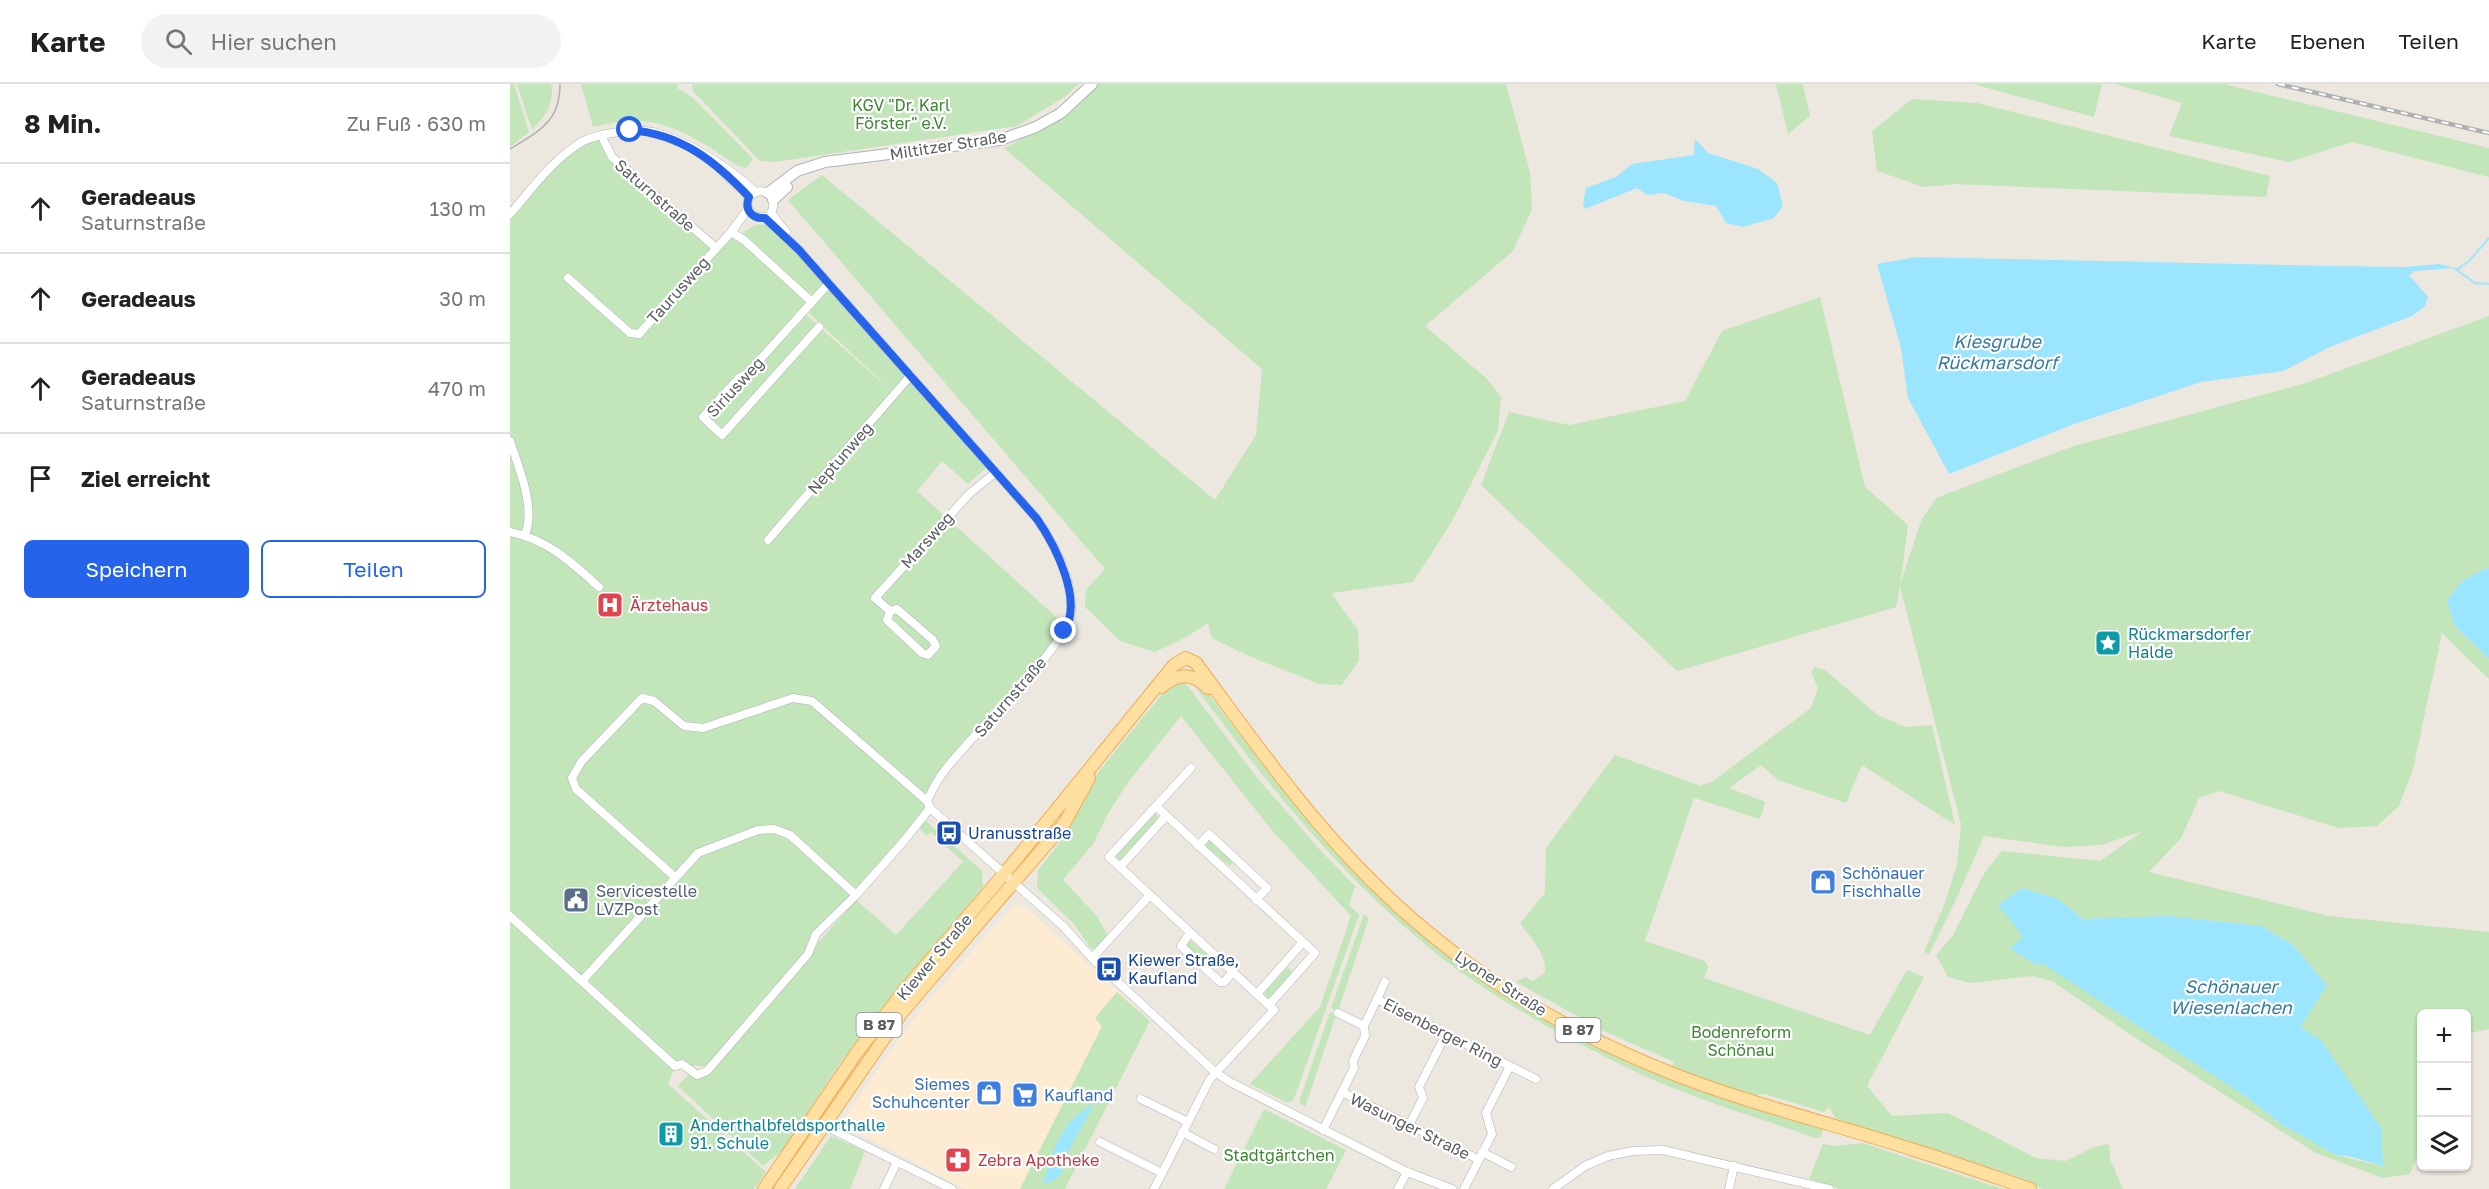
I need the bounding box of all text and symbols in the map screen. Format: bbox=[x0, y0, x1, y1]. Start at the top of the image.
search box bbox=[141, 14, 561, 68]
text: Karte bbox=[30, 25, 105, 58]
icon: search bbox=[162, 25, 195, 58]
text: Hier suchen bbox=[210, 28, 337, 55]
text: Karte bbox=[2201, 28, 2257, 54]
text: Ebenen bbox=[2290, 28, 2365, 54]
text: Teilen bbox=[2398, 28, 2459, 54]
park label: KGV "Dr. Karl Förster" e.V. bbox=[852, 95, 950, 133]
text: 8 Min. bbox=[24, 108, 101, 139]
text: Zu Fuß · 630 m bbox=[347, 111, 486, 135]
route start bbox=[616, 116, 642, 142]
street label: Miltitzer Straße bbox=[888, 126, 1008, 164]
street label: Saturnstraße bbox=[611, 155, 699, 235]
text: Geradeaus bbox=[81, 183, 196, 210]
icon: ahead bbox=[24, 192, 57, 225]
text: 130 m bbox=[430, 196, 486, 220]
text: Saturnstraße bbox=[81, 210, 206, 234]
street label: Taurusweg bbox=[643, 252, 713, 328]
icon: ahead bbox=[24, 282, 57, 315]
text: Geradeaus bbox=[81, 285, 196, 312]
text: 30 m bbox=[439, 286, 486, 310]
water label: Kiesgrube Rückmarsdorf bbox=[1936, 330, 2061, 373]
street label: Siriusweg bbox=[702, 353, 768, 421]
text: Geradeaus bbox=[81, 363, 196, 390]
icon: ahead bbox=[24, 372, 57, 405]
text: 470 m bbox=[428, 376, 486, 400]
text: Saturnstraße bbox=[81, 390, 206, 414]
street label: Neptunweg bbox=[803, 418, 877, 498]
icon: arrive bbox=[24, 462, 57, 495]
text: Ziel erreicht bbox=[81, 465, 210, 492]
street label: Marsweg bbox=[896, 508, 958, 572]
button: Speichern bbox=[24, 540, 249, 598]
button: Teilen bbox=[261, 540, 486, 598]
hospital icon: Ärztehaus bbox=[595, 590, 625, 620]
place label: Ärztehaus bbox=[630, 595, 708, 615]
route end bbox=[1050, 617, 1076, 643]
place label: Rückmarsdorfer Halde bbox=[2128, 624, 2251, 662]
place icon: Rückmarsdorfer Halde bbox=[2093, 628, 2123, 658]
street label: Saturnstraße bbox=[970, 653, 1050, 741]
bus stop icon: Uranusstraße bbox=[934, 818, 964, 848]
place label: Uranusstraße bbox=[968, 823, 1071, 843]
place label: Schönauer Fischhalle bbox=[1842, 863, 1924, 901]
shop icon: Schönauer Fischhalle bbox=[1808, 867, 1838, 897]
place label: Servicestelle LVZPost bbox=[596, 881, 697, 919]
public building icon: Servicestelle LVZPost bbox=[561, 885, 591, 915]
street label: Kiewer Straße bbox=[892, 910, 976, 1004]
street label: Lyoner Straße bbox=[1451, 946, 1551, 1020]
place label: Kiewer Straße, Kaufland bbox=[1128, 950, 1239, 988]
bus stop icon: Kiewer Straße, Kaufland bbox=[1094, 954, 1124, 984]
water label: Schönauer Wiesenlachen bbox=[2170, 975, 2293, 1018]
street label: Eisenberger Ring bbox=[1380, 993, 1506, 1071]
map controls bbox=[2417, 1009, 2471, 1171]
button: + bbox=[2417, 1009, 2471, 1063]
road number: B 87 bbox=[856, 1013, 902, 1037]
road number: B 87 bbox=[1556, 1018, 1600, 1042]
park label: Bodenreform Schönau bbox=[1691, 1022, 1791, 1060]
button: − bbox=[2417, 1063, 2471, 1117]
place label: Siemes Schuhcenter bbox=[872, 1074, 970, 1112]
shop icon: Siemes Schuhcenter bbox=[974, 1078, 1004, 1108]
supermarket icon: Kaufland bbox=[1010, 1080, 1040, 1110]
place label: Kaufland bbox=[1044, 1085, 1113, 1105]
street label: Wasunger Straße bbox=[1347, 1088, 1473, 1164]
place label: Anderthalbfeldsporthalle 91. Schule bbox=[690, 1115, 885, 1153]
button: layers bbox=[2417, 1117, 2471, 1171]
building icon: Anderthalbfeldsporthalle 91. Schule bbox=[656, 1119, 686, 1149]
pharmacy icon: Zebra Apotheke bbox=[943, 1145, 973, 1175]
park label: Stadtgärtchen bbox=[1223, 1145, 1335, 1165]
place label: Zebra Apotheke bbox=[978, 1150, 1099, 1170]

